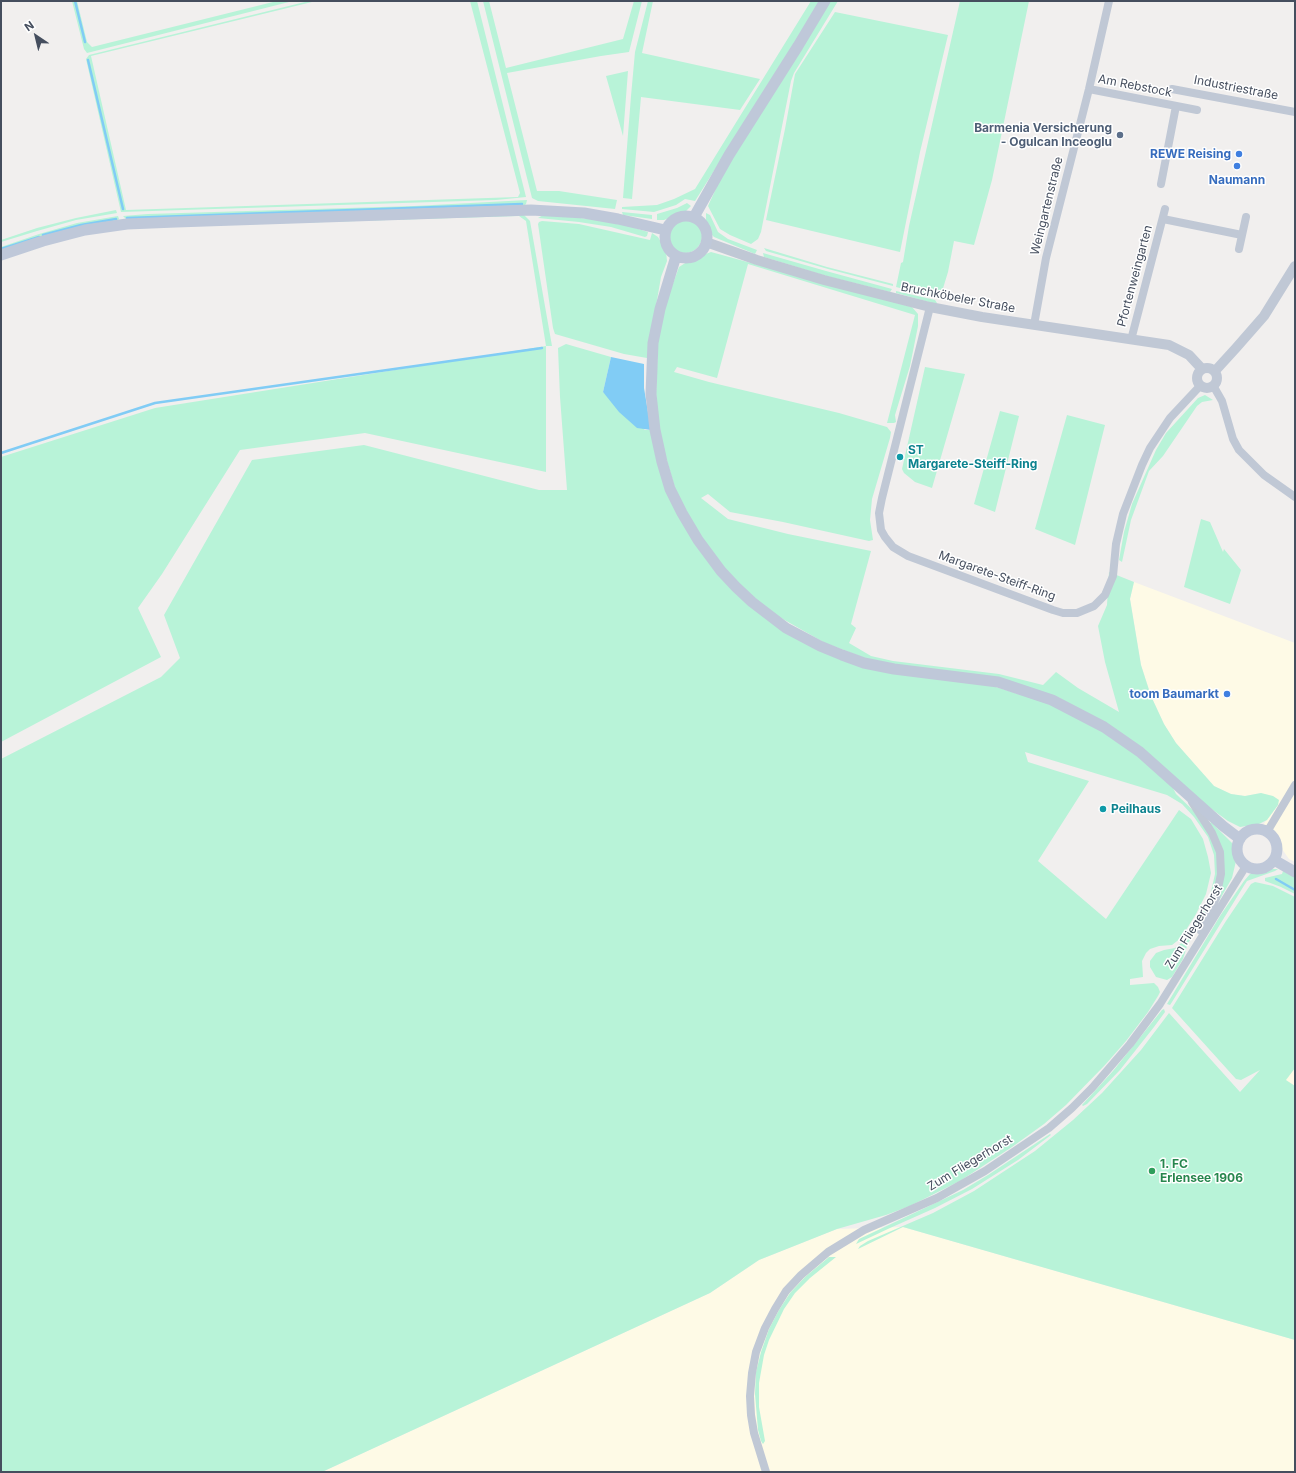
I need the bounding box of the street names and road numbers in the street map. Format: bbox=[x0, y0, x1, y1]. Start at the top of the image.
street label: Am Rebstock bbox=[1097, 72, 1173, 100]
street label: Industriestraße bbox=[1193, 73, 1279, 103]
street label: Weingartenstraße bbox=[1028, 155, 1066, 257]
street label: Pfortenweingarten bbox=[1114, 224, 1156, 328]
street label: Bruchköbeler Straße bbox=[900, 280, 1016, 316]
street label: Margarete-Steiff-Ring bbox=[936, 548, 1058, 604]
street label: Zum Fliegerhorst bbox=[1162, 882, 1226, 972]
street label: Zum Fliegerhorst bbox=[925, 1132, 1015, 1194]

